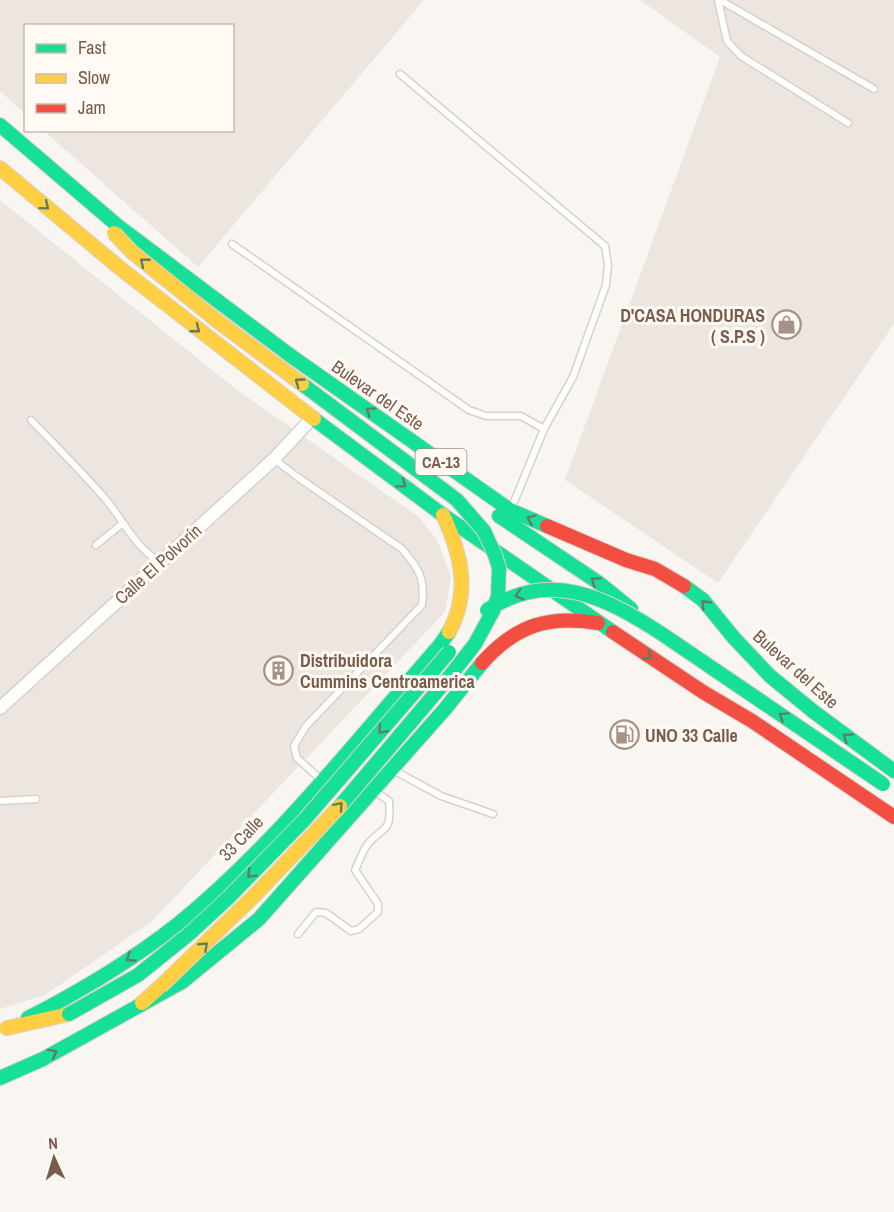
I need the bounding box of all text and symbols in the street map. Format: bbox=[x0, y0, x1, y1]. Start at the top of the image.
legend bbox=[24, 24, 234, 132]
text: Fast bbox=[78, 35, 106, 60]
text: Slow bbox=[78, 65, 110, 90]
text: Jam bbox=[78, 95, 106, 120]
one-way arrow bbox=[38, 198, 49, 209]
one-way arrow bbox=[140, 259, 151, 270]
place label: D'CASA HONDURAS ( S.P.S ) bbox=[620, 303, 765, 349]
shop icon: D'CASA HONDURAS ( S.P.S ) bbox=[770, 309, 802, 341]
one-way arrow bbox=[190, 321, 201, 332]
street label: Bulevar del Este bbox=[327, 354, 429, 436]
one-way arrow bbox=[294, 378, 305, 389]
one-way arrow bbox=[365, 407, 376, 418]
road number: CA-13 bbox=[416, 449, 466, 475]
one-way arrow bbox=[395, 477, 406, 488]
one-way arrow bbox=[527, 514, 538, 526]
street label: Calle El Polvorín bbox=[109, 518, 207, 610]
one-way arrow bbox=[591, 577, 602, 588]
one-way arrow bbox=[514, 588, 525, 600]
one-way arrow bbox=[701, 601, 712, 611]
street label: Bulevar del Este bbox=[748, 624, 844, 714]
place label: Distribuidora Cummins Centroamerica bbox=[300, 648, 475, 694]
one-way arrow bbox=[641, 649, 652, 660]
building icon: Distribuidora Cummins Centroamerica bbox=[263, 654, 295, 686]
one-way arrow bbox=[778, 712, 789, 723]
fuel station icon: UNO 33 Calle bbox=[608, 719, 640, 751]
one-way arrow bbox=[378, 723, 389, 734]
place label: UNO 33 Calle bbox=[645, 723, 738, 748]
one-way arrow bbox=[843, 733, 854, 744]
one-way arrow bbox=[332, 802, 343, 813]
street label: 33 Calle bbox=[213, 810, 269, 866]
one-way arrow bbox=[248, 867, 259, 878]
one-way arrow bbox=[197, 942, 208, 953]
one-way arrow bbox=[126, 951, 137, 962]
one-way arrow bbox=[47, 1049, 57, 1060]
north arrow bbox=[24, 1128, 84, 1188]
text: N bbox=[47, 1132, 58, 1154]

